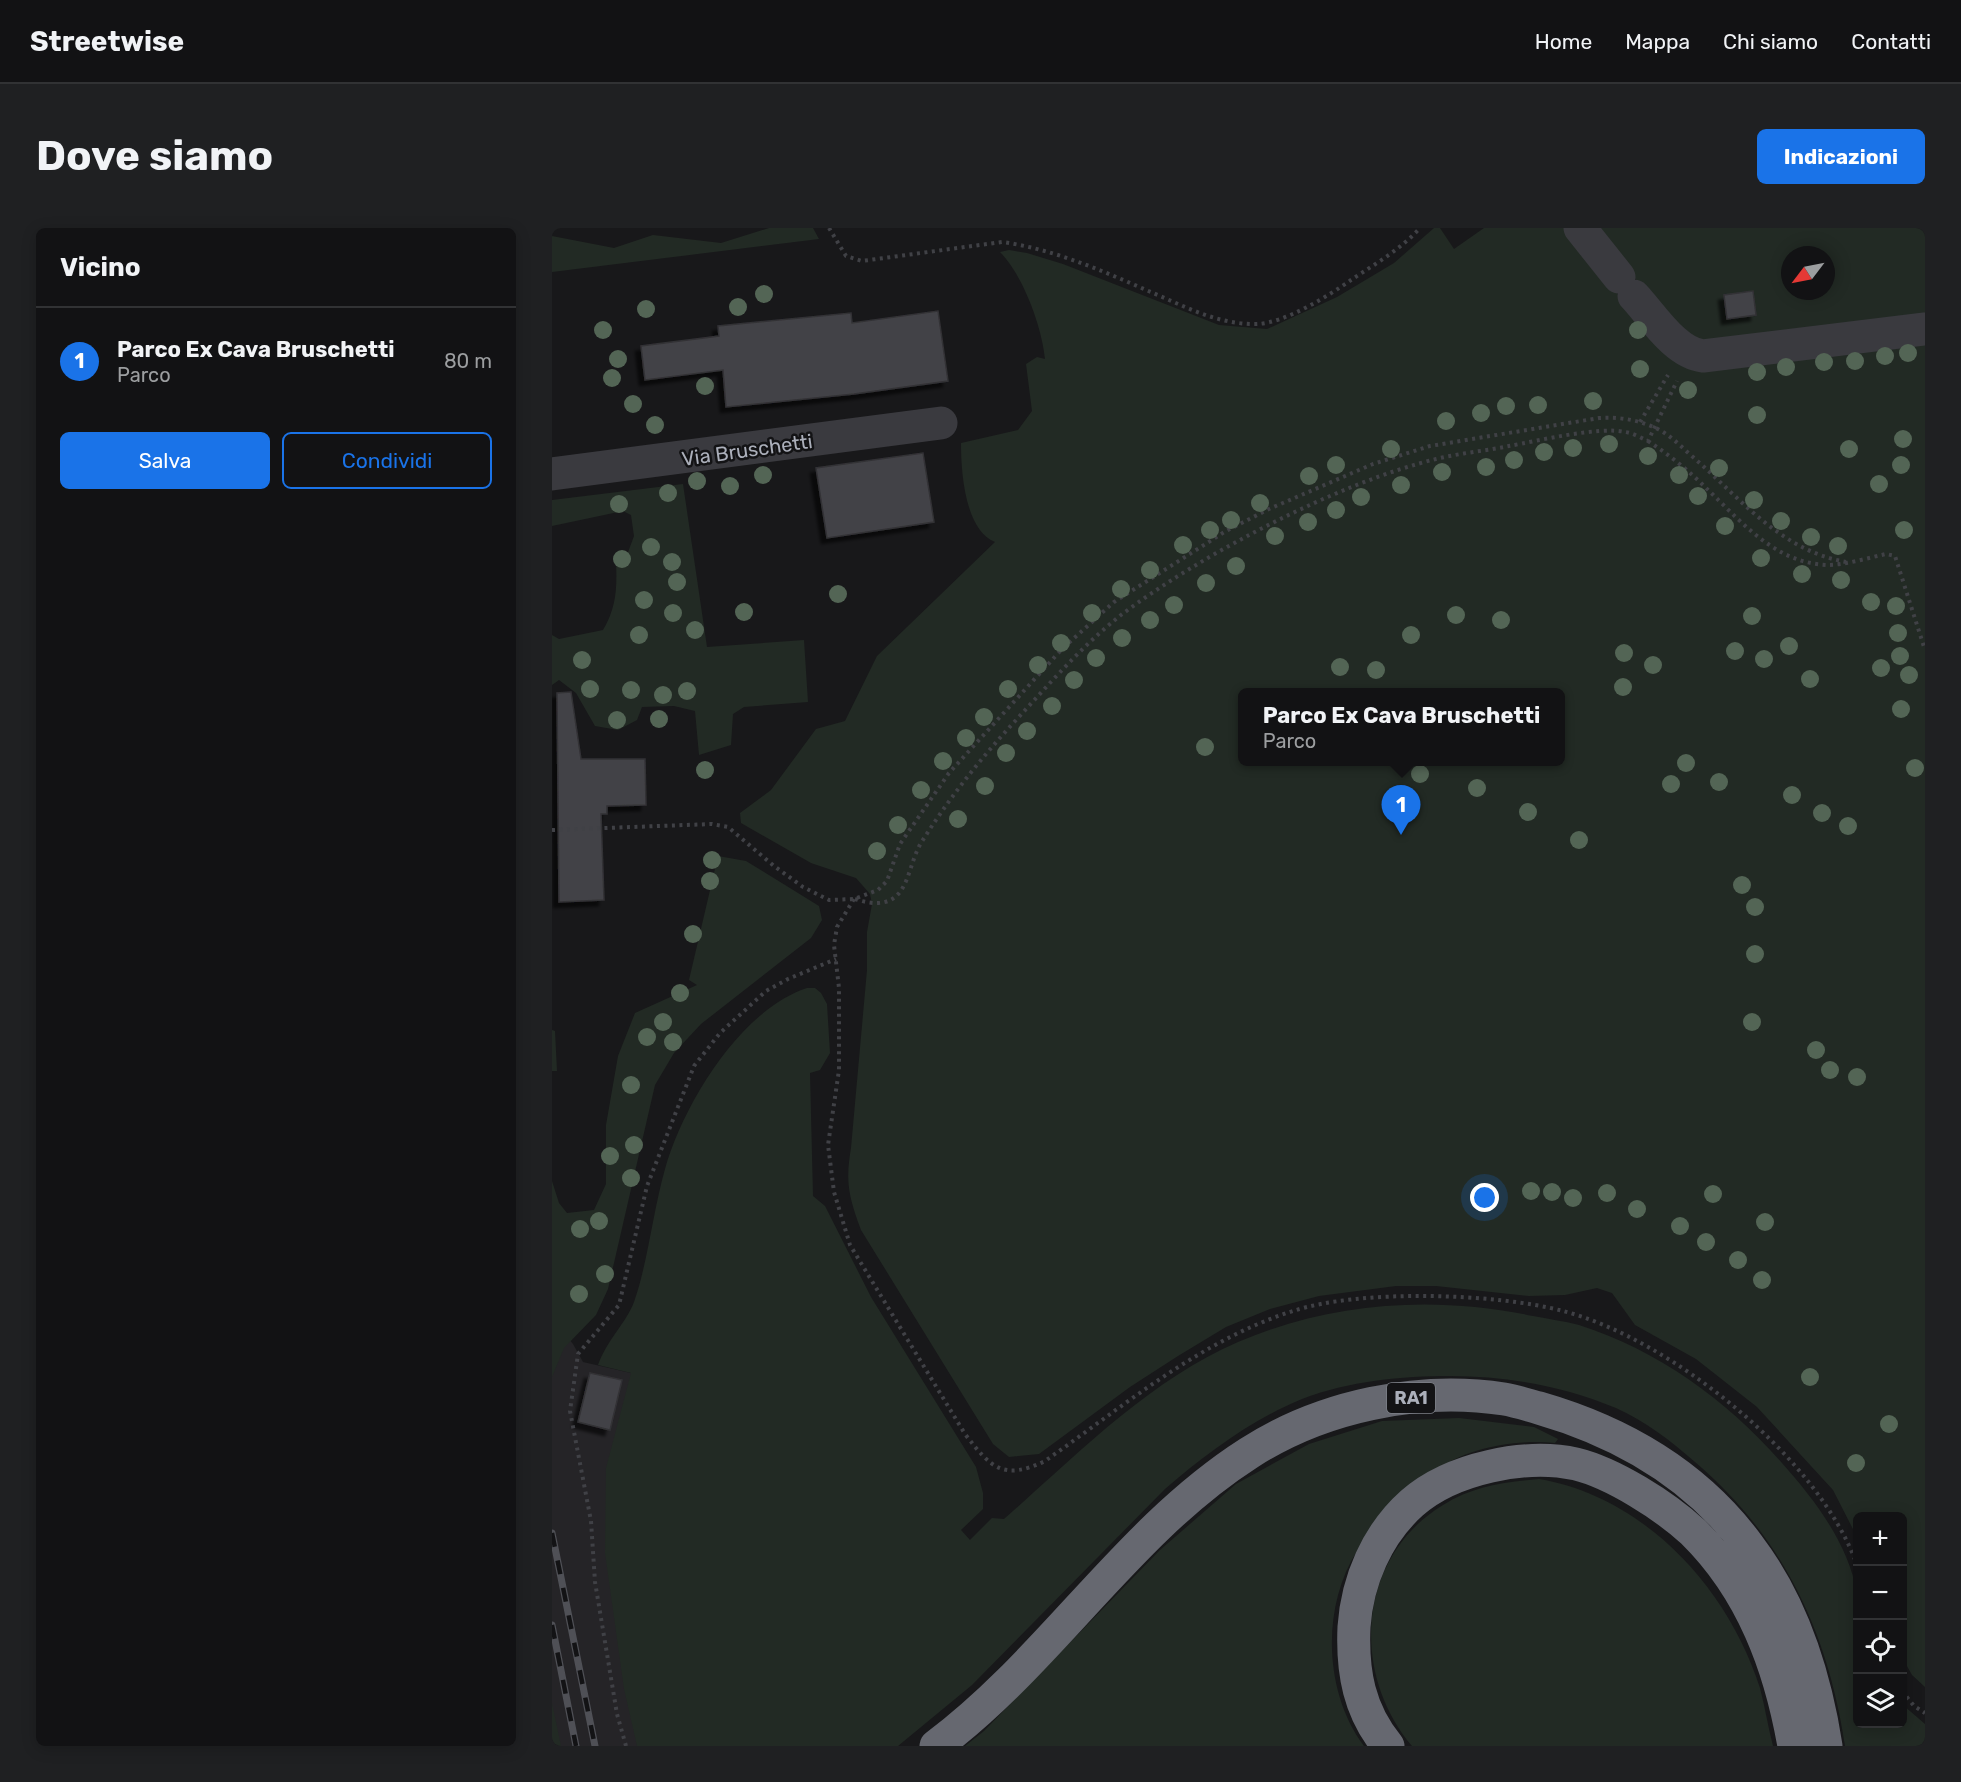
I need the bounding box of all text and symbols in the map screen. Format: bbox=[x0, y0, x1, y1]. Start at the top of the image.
text: Streetwise bbox=[30, 25, 184, 58]
text: Home bbox=[1535, 29, 1592, 54]
text: Mappa bbox=[1625, 29, 1690, 54]
text: Chi siamo bbox=[1723, 29, 1818, 54]
text: Contatti bbox=[1851, 29, 1931, 54]
button: Indicazioni bbox=[1757, 129, 1925, 184]
text: Dove siamo bbox=[36, 131, 273, 181]
north arrow bbox=[1781, 246, 1835, 300]
text: Vicino bbox=[60, 252, 141, 283]
text: Parco Ex Cava Bruschetti bbox=[117, 336, 395, 363]
text: 1 bbox=[75, 349, 84, 373]
text: 80 m bbox=[444, 349, 492, 373]
text: Parco bbox=[117, 363, 171, 387]
street label: Via Bruschetti bbox=[680, 429, 814, 471]
button: Salva bbox=[60, 432, 270, 489]
button: Condividi bbox=[282, 432, 492, 489]
popup bbox=[1238, 688, 1565, 766]
text: Parco Ex Cava Bruschetti bbox=[1263, 702, 1540, 729]
text: Parco bbox=[1263, 729, 1316, 753]
pin: 1 bbox=[1382, 786, 1420, 835]
your location bbox=[1470, 1183, 1499, 1212]
road number: RA1 bbox=[1387, 1383, 1435, 1413]
map controls bbox=[1853, 1512, 1907, 1728]
button: + bbox=[1853, 1512, 1907, 1566]
button: − bbox=[1853, 1566, 1907, 1620]
button: locate bbox=[1853, 1620, 1907, 1674]
button: layers bbox=[1853, 1674, 1907, 1728]

